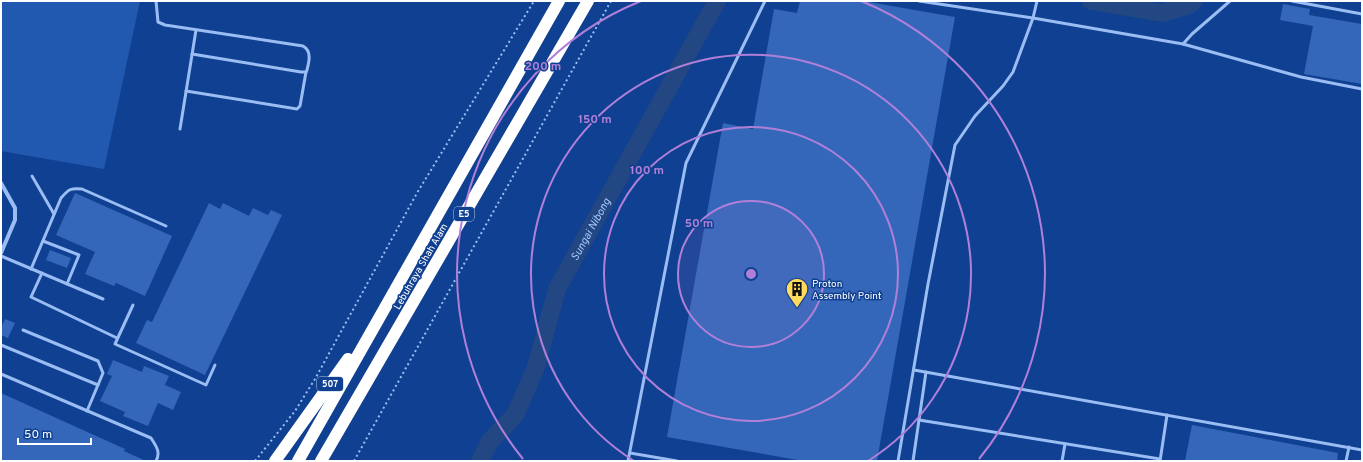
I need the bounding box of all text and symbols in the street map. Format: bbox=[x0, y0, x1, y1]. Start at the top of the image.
text: 200 m bbox=[525, 59, 561, 75]
text: 150 m bbox=[578, 112, 612, 128]
text: 100 m bbox=[630, 163, 664, 179]
water label: Sungai Nibong bbox=[568, 195, 615, 263]
road number: E5 bbox=[454, 207, 474, 221]
text: 50 m bbox=[685, 216, 713, 232]
street label: Lebuhraya Shah Alam bbox=[391, 221, 451, 312]
centre of rings bbox=[744, 267, 758, 281]
building icon: Proton Assembly Point bbox=[784, 276, 810, 309]
place label: Proton Assembly Point bbox=[812, 278, 882, 303]
road number: 507 bbox=[317, 377, 343, 391]
scale bar bbox=[18, 420, 91, 446]
text: 50 m bbox=[24, 427, 52, 443]

